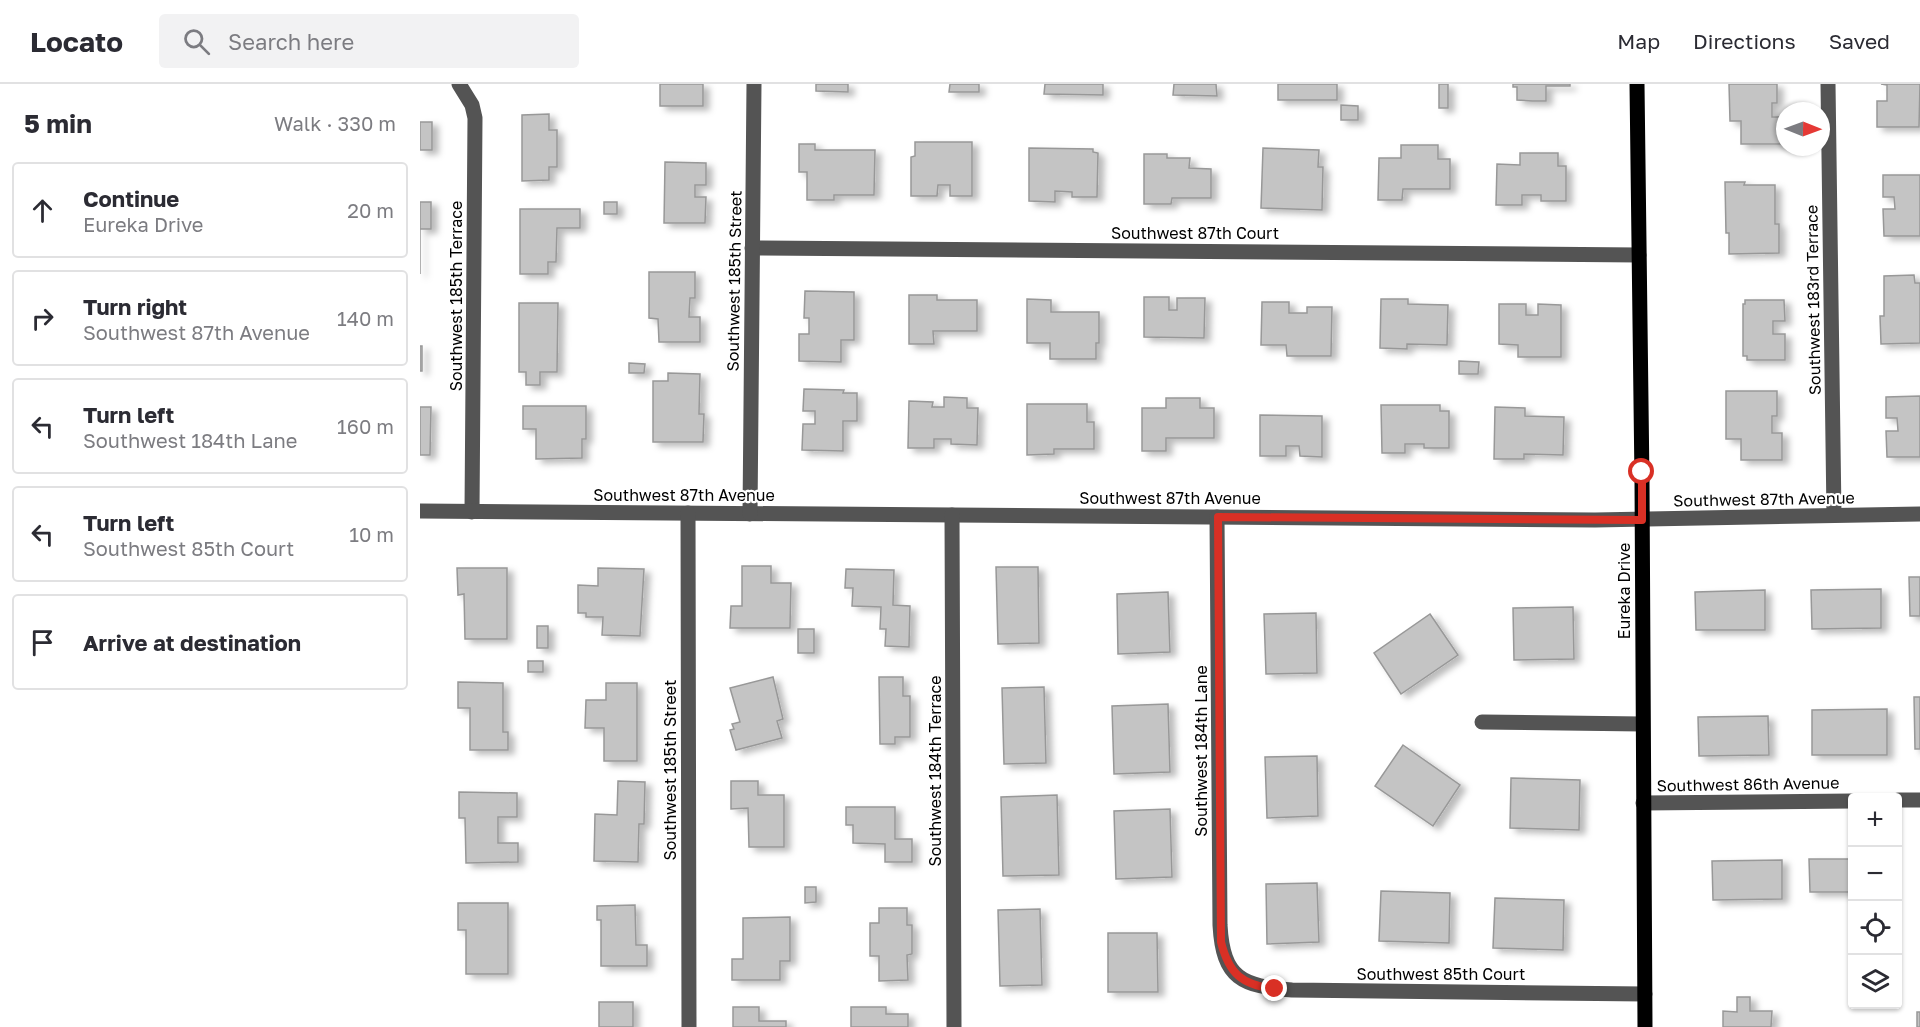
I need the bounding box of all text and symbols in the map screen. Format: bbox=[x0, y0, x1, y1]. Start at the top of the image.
search box bbox=[159, 14, 579, 68]
text: Locato bbox=[30, 25, 123, 58]
icon: search bbox=[180, 25, 213, 58]
text: Search here bbox=[228, 28, 354, 55]
text: Map bbox=[1617, 28, 1660, 54]
text: Directions bbox=[1693, 28, 1796, 54]
text: Saved bbox=[1829, 28, 1890, 54]
north arrow bbox=[1776, 102, 1830, 156]
text: 5 min bbox=[24, 108, 92, 139]
text: Walk · 330 m bbox=[274, 111, 396, 135]
text: Continue bbox=[83, 185, 179, 212]
street label: Southwest 185th Street bbox=[722, 190, 746, 372]
icon: ahead bbox=[26, 194, 59, 227]
text: 20 m bbox=[347, 198, 394, 222]
street label: Southwest 185th Terrace bbox=[446, 201, 466, 391]
street label: Southwest 183rd Terrace bbox=[1801, 205, 1825, 395]
text: Eureka Drive bbox=[83, 212, 203, 236]
street label: Southwest 87th Court bbox=[1111, 223, 1279, 243]
text: Turn right bbox=[83, 293, 187, 320]
icon: right bbox=[26, 302, 59, 335]
text: 140 m bbox=[337, 306, 394, 330]
text: Southwest 87th Avenue bbox=[83, 320, 310, 344]
text: Turn left bbox=[83, 401, 174, 428]
icon: left bbox=[26, 410, 59, 443]
text: 160 m bbox=[337, 414, 394, 438]
text: Southwest 184th Lane bbox=[83, 428, 297, 452]
route start bbox=[1628, 458, 1654, 484]
street label: Southwest 87th Avenue bbox=[593, 485, 775, 505]
street label: Southwest 87th Avenue bbox=[1673, 487, 1855, 511]
street label: Southwest 87th Avenue bbox=[1079, 488, 1261, 508]
text: Turn left bbox=[83, 509, 174, 536]
icon: left bbox=[26, 518, 59, 551]
text: 10 m bbox=[349, 522, 394, 546]
text: Southwest 85th Court bbox=[83, 536, 294, 560]
street label: Eureka Drive bbox=[1614, 543, 1634, 639]
icon: arrive bbox=[26, 626, 59, 659]
text: Arrive at destination bbox=[83, 629, 301, 656]
street label: Southwest 184th Lane bbox=[1191, 665, 1211, 837]
street label: Southwest 184th Terrace bbox=[925, 675, 945, 867]
street label: Southwest 185th Street bbox=[660, 680, 680, 860]
street label: Southwest 86th Avenue bbox=[1656, 772, 1840, 796]
map controls bbox=[1848, 793, 1902, 1009]
button: + bbox=[1848, 793, 1902, 847]
button: − bbox=[1848, 847, 1902, 901]
button: locate bbox=[1848, 901, 1902, 955]
button: layers bbox=[1848, 955, 1902, 1009]
street label: Southwest 85th Court bbox=[1357, 964, 1525, 984]
route end bbox=[1261, 975, 1287, 1001]

